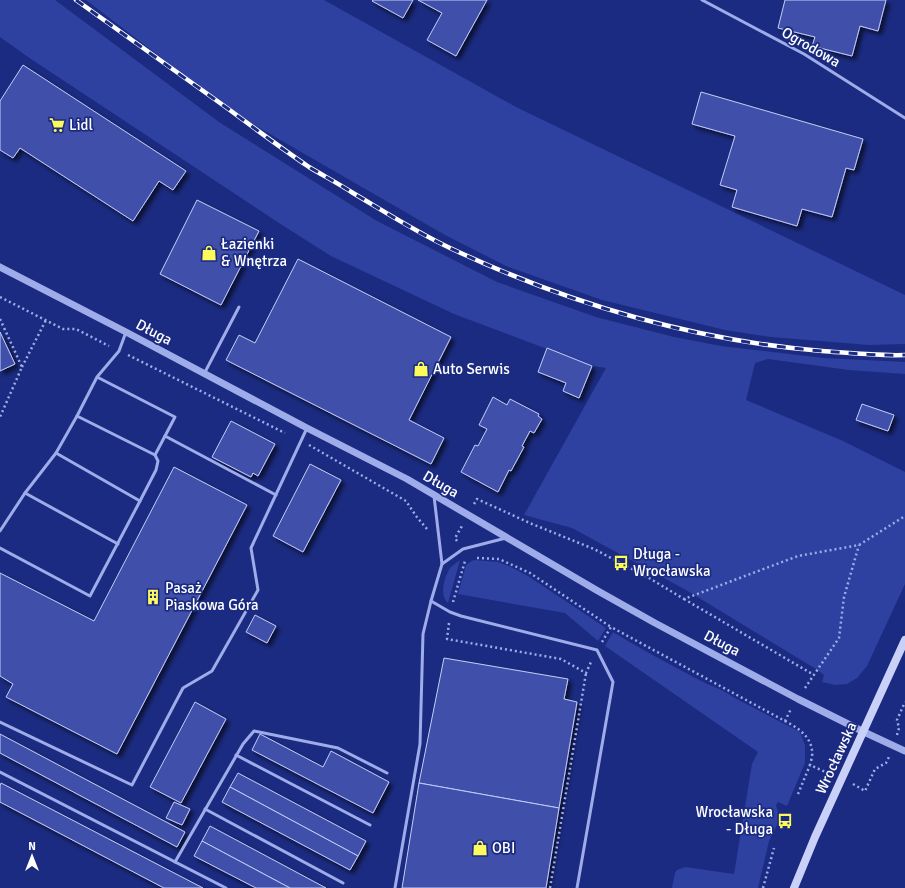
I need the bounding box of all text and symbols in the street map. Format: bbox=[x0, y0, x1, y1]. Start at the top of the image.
street label: Ogrodowa bbox=[778, 23, 844, 71]
supermarket icon: Lidl bbox=[48, 116, 66, 134]
place label: Lidl bbox=[69, 116, 93, 134]
place label: Łazienki & Wnętrza bbox=[221, 235, 287, 270]
shop icon: Łazienki & Wnętrza bbox=[200, 244, 218, 262]
street label: Długa bbox=[133, 315, 175, 349]
shop icon: Auto Serwis bbox=[412, 360, 430, 378]
place label: Auto Serwis bbox=[433, 360, 510, 378]
street label: Długa bbox=[420, 467, 462, 501]
place label: Długa - Wrocławska bbox=[633, 545, 711, 580]
bus stop icon: Długa - Wrocławska bbox=[612, 554, 630, 572]
place label: Pasaż Piaskowa Góra bbox=[165, 579, 259, 614]
building icon: Pasaż Piaskowa Góra bbox=[144, 588, 162, 606]
street label: Długa bbox=[701, 626, 743, 660]
street label: Wrocławska bbox=[811, 719, 861, 797]
place label: Wrocławska - Długa bbox=[695, 803, 773, 838]
bus stop icon: Wrocławska - Długa bbox=[776, 812, 794, 830]
north arrow bbox=[12, 836, 52, 876]
shop icon: OBI bbox=[471, 839, 489, 857]
place label: OBI bbox=[492, 839, 515, 857]
text: N bbox=[28, 840, 36, 853]

